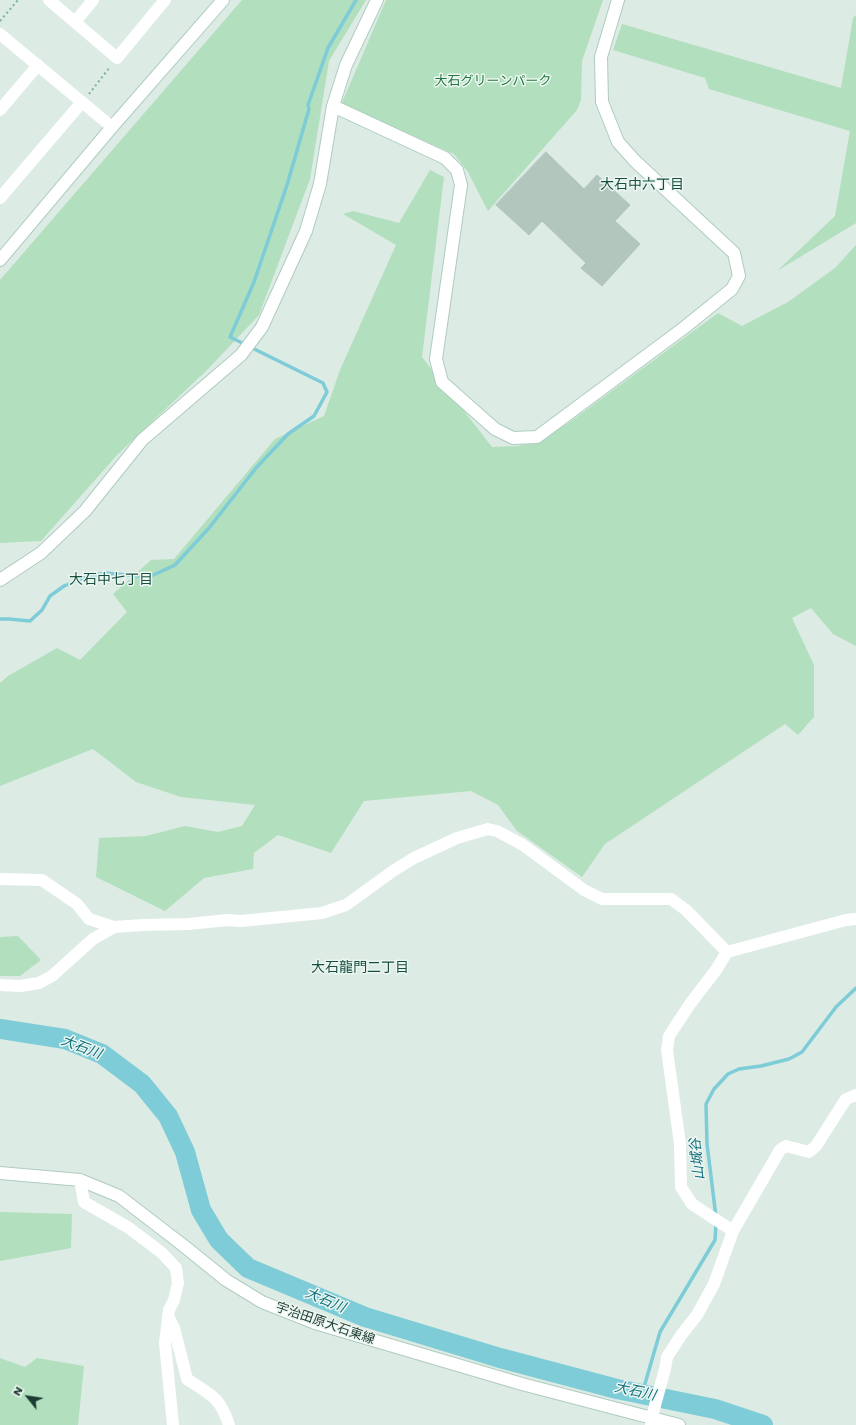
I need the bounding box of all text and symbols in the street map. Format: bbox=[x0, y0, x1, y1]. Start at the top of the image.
park label: 大石グリーンパーク bbox=[435, 74, 551, 90]
district label: 大石中六丁目 bbox=[600, 177, 684, 193]
district label: 大石中七丁目 bbox=[69, 572, 153, 588]
district label: 大石龍門二丁目 bbox=[311, 960, 409, 976]
water label: 大石川 bbox=[58, 1033, 104, 1063]
water label: 山城谷 bbox=[687, 1137, 709, 1181]
water label: 大石川 bbox=[302, 1285, 348, 1317]
street label: 宇治田原大石東線 bbox=[273, 1300, 377, 1348]
north arrow bbox=[8, 1377, 48, 1417]
water label: 大石川 bbox=[613, 1379, 657, 1405]
text: N bbox=[9, 1383, 27, 1399]

